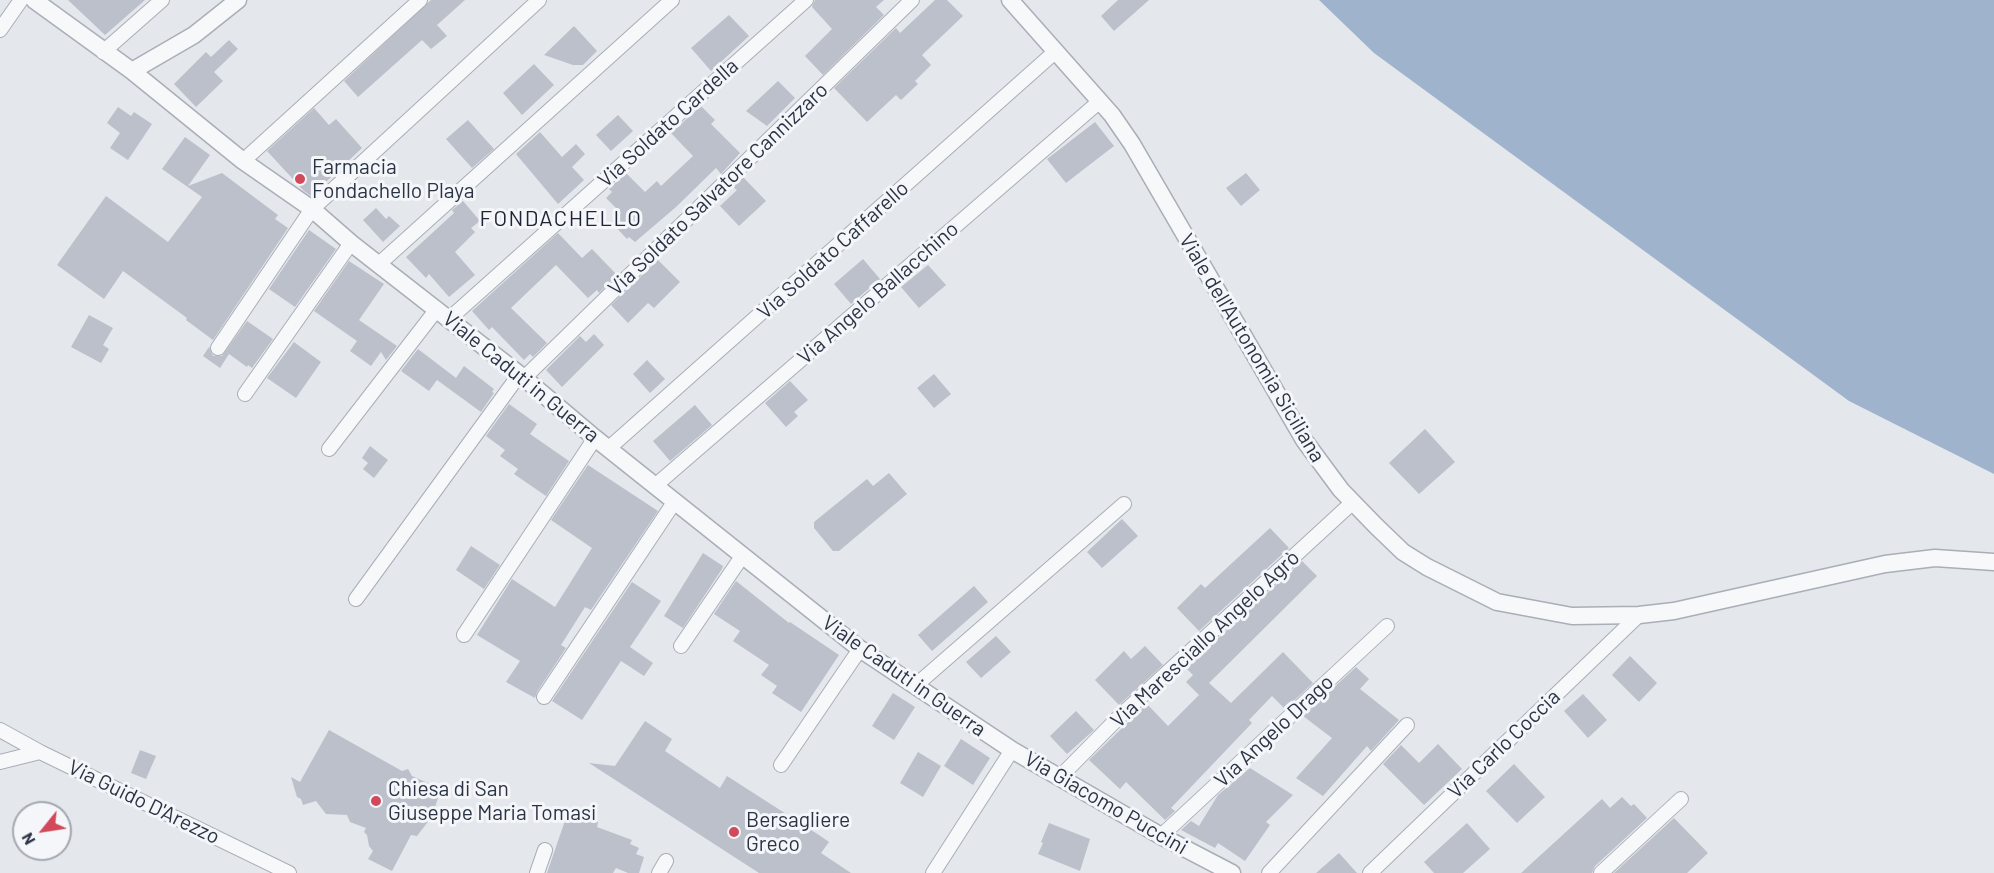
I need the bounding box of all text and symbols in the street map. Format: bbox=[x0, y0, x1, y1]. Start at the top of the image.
street label: Via Soldato Cardella bbox=[593, 53, 743, 193]
street label: Via Soldato Salvatore Cannizzaro bbox=[603, 77, 833, 301]
place label: Farmacia Fondachello Playa bbox=[312, 154, 475, 204]
marker: Farmacia Fondachello Playa bbox=[293, 172, 307, 186]
street label: Via Soldato Caffarello bbox=[752, 176, 914, 324]
district label: FONDACHELLO bbox=[480, 206, 642, 232]
street label: Via Angelo Ballacchino bbox=[792, 216, 964, 370]
street label: Viale dell'Autonomia Siciliana bbox=[1174, 229, 1330, 467]
street label: Viale Caduti in Guerra bbox=[438, 306, 604, 448]
street label: Via Maresciallo Angelo Agrò bbox=[1105, 545, 1305, 733]
street label: Viale Caduti in Guerra bbox=[817, 610, 991, 742]
street label: Via Angelo Drago bbox=[1209, 669, 1339, 793]
street label: Via Carlo Coccia bbox=[1443, 684, 1565, 804]
street label: Via Giacomo Puccini bbox=[1020, 746, 1192, 860]
street label: Via Guido D'Arezzo bbox=[64, 754, 224, 850]
place label: Chiesa di San Giuseppe Maria Tomasi bbox=[388, 776, 596, 826]
marker: Chiesa di San Giuseppe Maria Tomasi bbox=[369, 794, 383, 808]
north arrow bbox=[12, 801, 72, 861]
place label: Bersagliere Greco bbox=[746, 807, 850, 857]
marker: Bersagliere Greco bbox=[727, 825, 741, 839]
text: N bbox=[17, 830, 39, 849]

